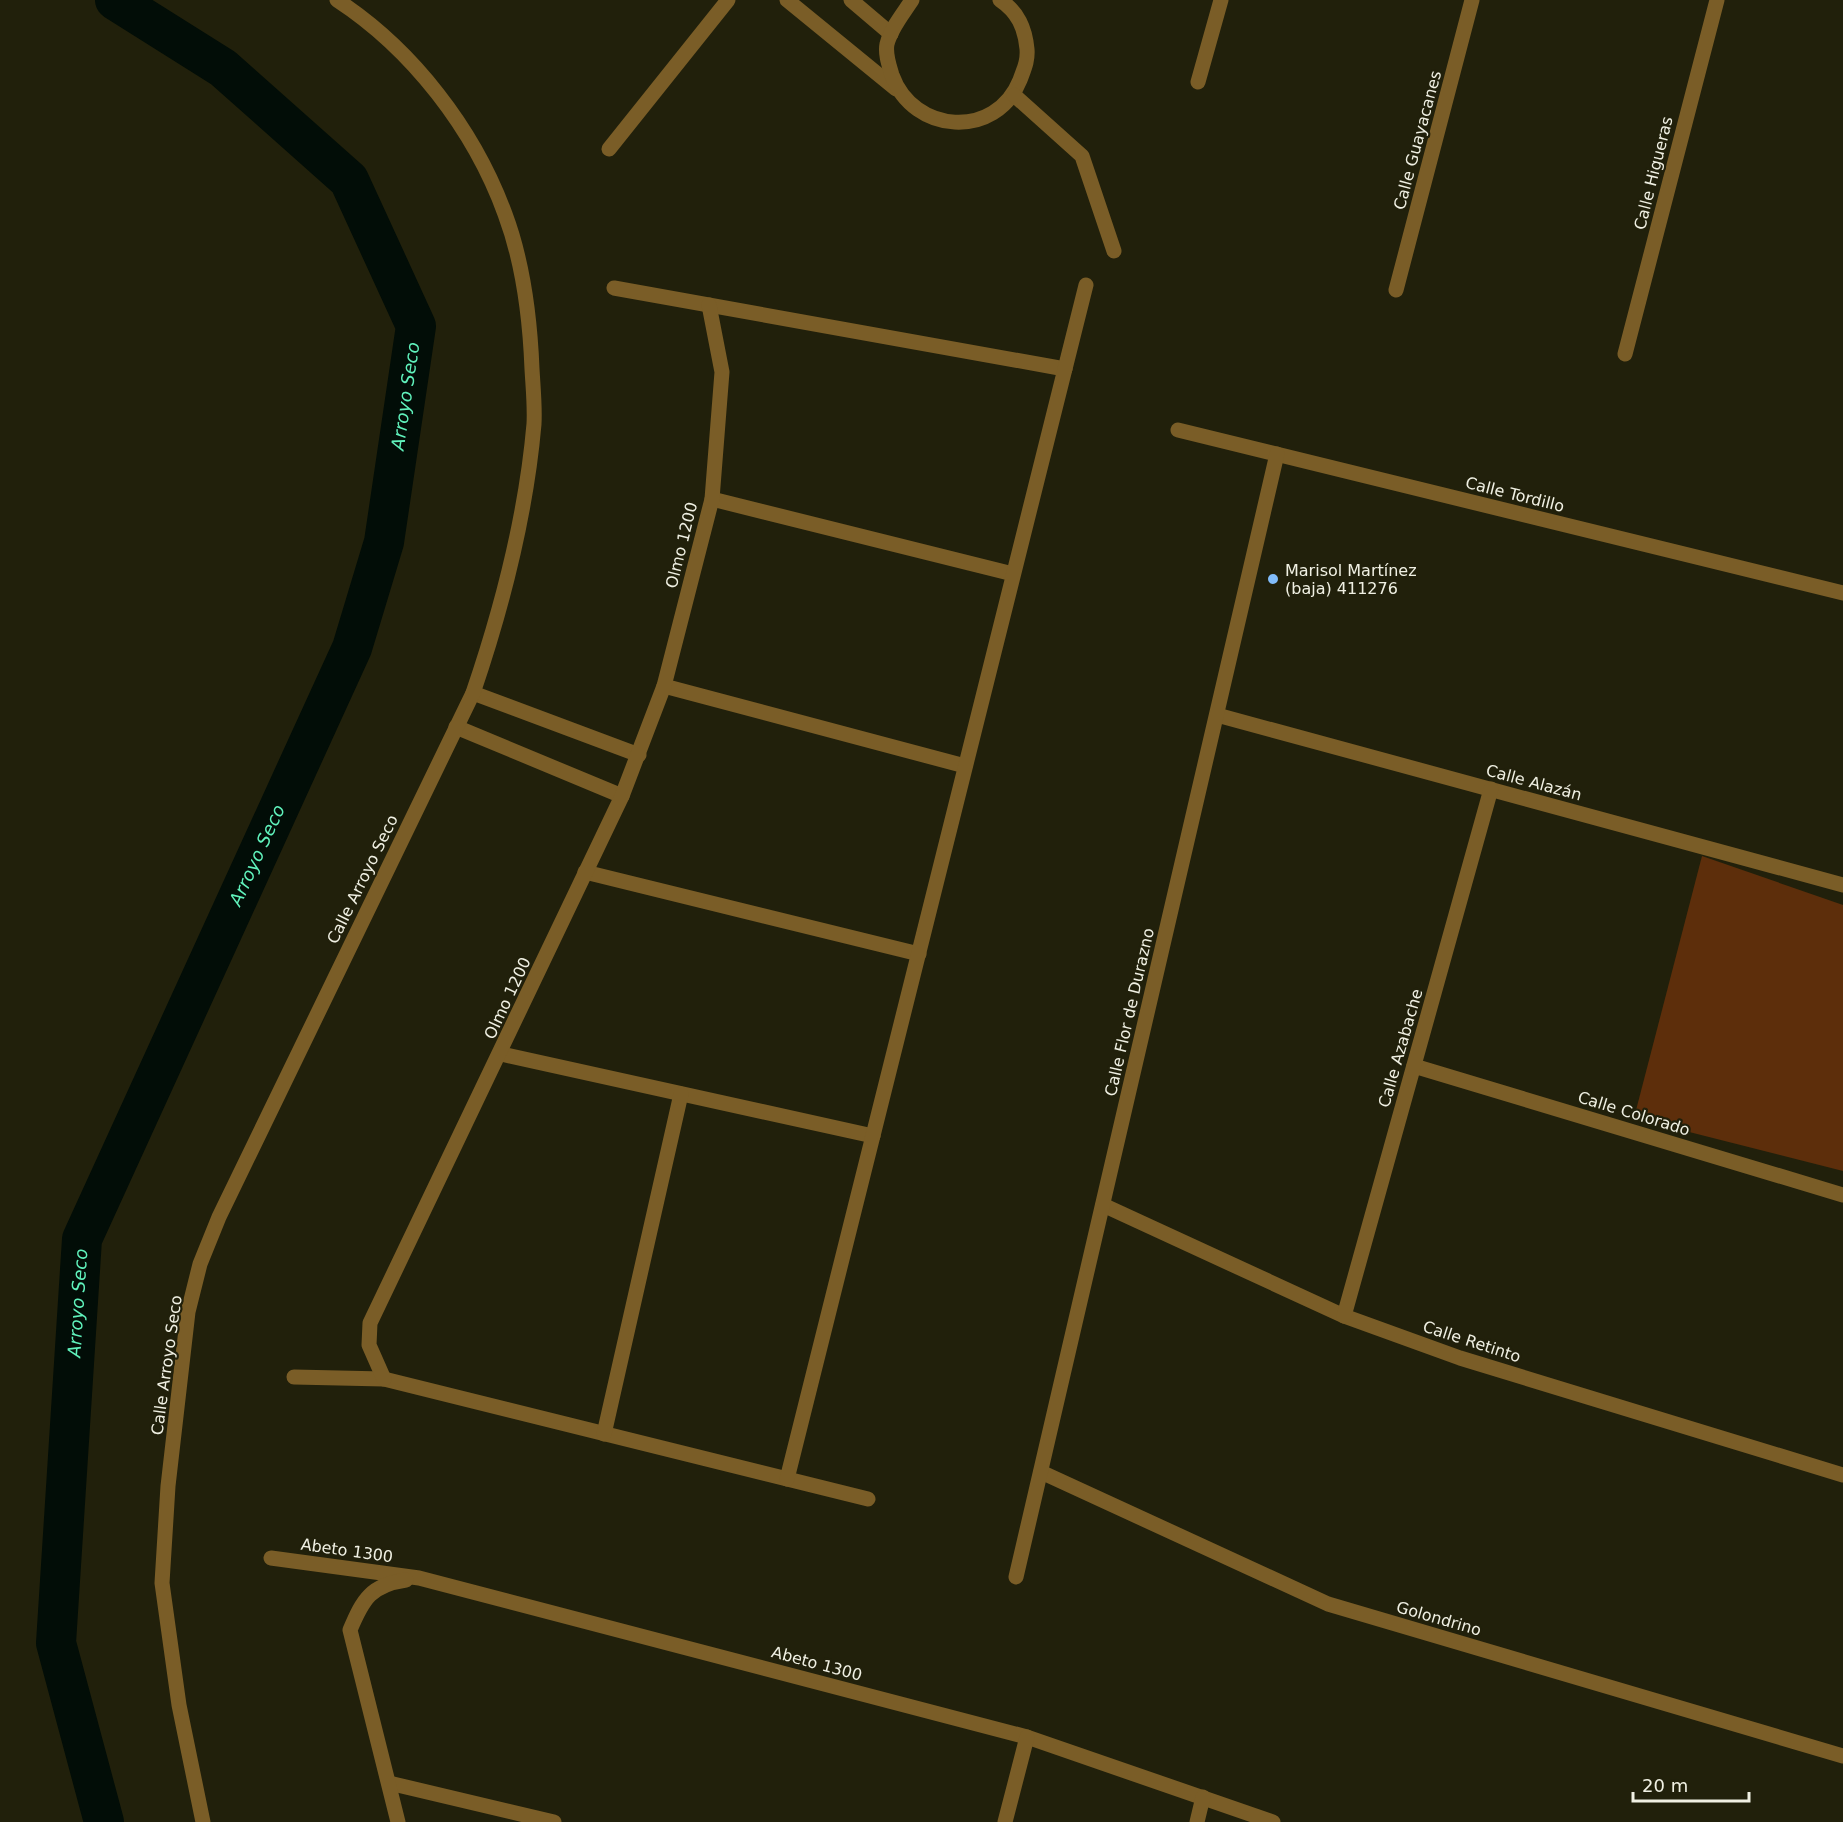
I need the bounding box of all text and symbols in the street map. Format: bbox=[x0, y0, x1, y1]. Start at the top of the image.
street label: Calle Guayacanes bbox=[1390, 68, 1445, 212]
street label: Calle Higueras bbox=[1630, 114, 1677, 232]
water label: Arroyo Seco bbox=[387, 341, 423, 453]
street label: Calle Tordillo bbox=[1463, 473, 1566, 516]
street label: Olmo 1200 bbox=[662, 500, 701, 590]
place label: Marisol Martínez (baja) 411276 bbox=[1285, 561, 1417, 598]
marker: Marisol Martínez (baja) 411276 bbox=[1266, 572, 1280, 586]
street label: Calle Alazán bbox=[1484, 761, 1584, 804]
water label: Arroyo Seco bbox=[224, 801, 289, 910]
street label: Calle Arroyo Seco bbox=[323, 812, 402, 947]
street label: Calle Flor de Durazno bbox=[1101, 926, 1158, 1098]
street label: Olmo 1200 bbox=[480, 954, 535, 1042]
street label: Calle Azabache bbox=[1374, 987, 1427, 1110]
street label: Calle Colorado bbox=[1575, 1087, 1692, 1140]
water label: Arroyo Seco bbox=[63, 1248, 91, 1359]
street label: Calle Arroyo Seco bbox=[147, 1294, 186, 1436]
street label: Calle Retinto bbox=[1420, 1317, 1523, 1366]
street label: Abeto 1300 bbox=[300, 1535, 394, 1566]
street label: Golondrino bbox=[1394, 1597, 1484, 1640]
street label: Abeto 1300 bbox=[770, 1642, 864, 1685]
scale bar bbox=[1633, 1765, 1748, 1803]
text: 20 m bbox=[1642, 1775, 1688, 1796]

